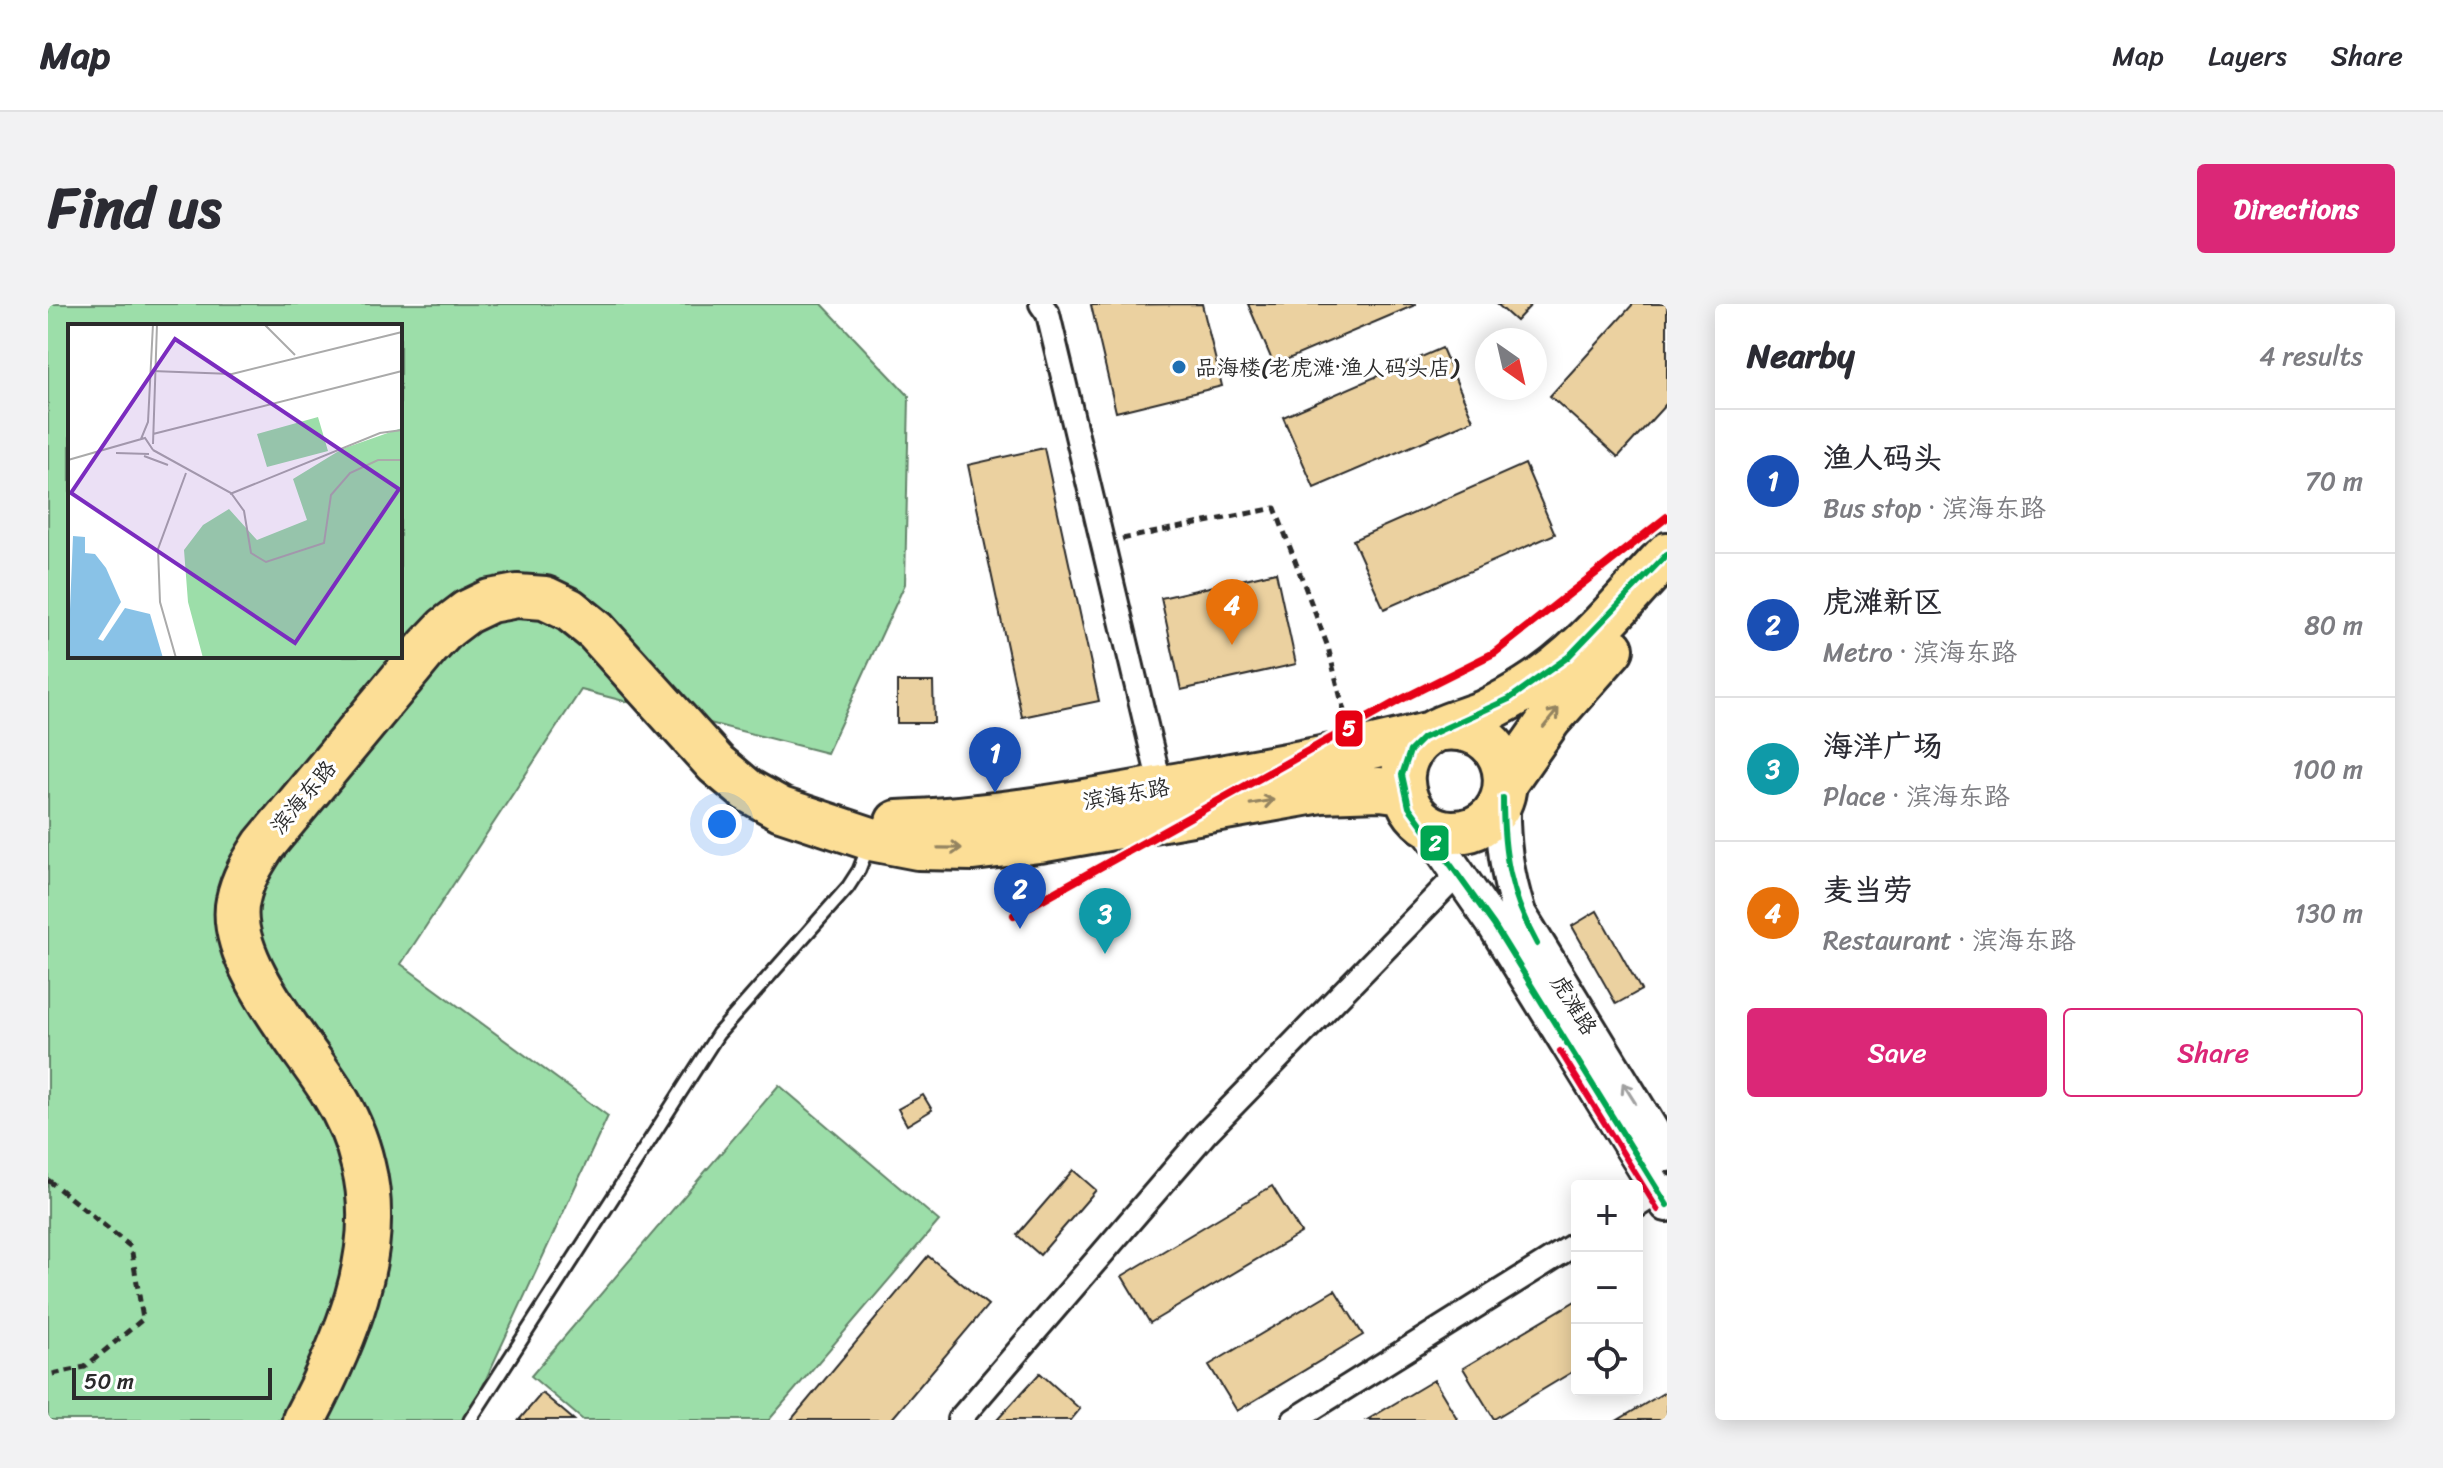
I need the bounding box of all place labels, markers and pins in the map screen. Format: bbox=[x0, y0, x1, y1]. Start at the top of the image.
place label: 品海楼(老虎滩·渔人码头店) bbox=[1195, 348, 1460, 387]
marker: 品海楼(老虎滩·渔人码头店) bbox=[1170, 358, 1188, 376]
pin: 4 bbox=[1206, 579, 1258, 645]
pin: 1 bbox=[969, 727, 1021, 793]
pin: 2 bbox=[994, 863, 1046, 929]
pin: 3 bbox=[1079, 888, 1131, 954]

